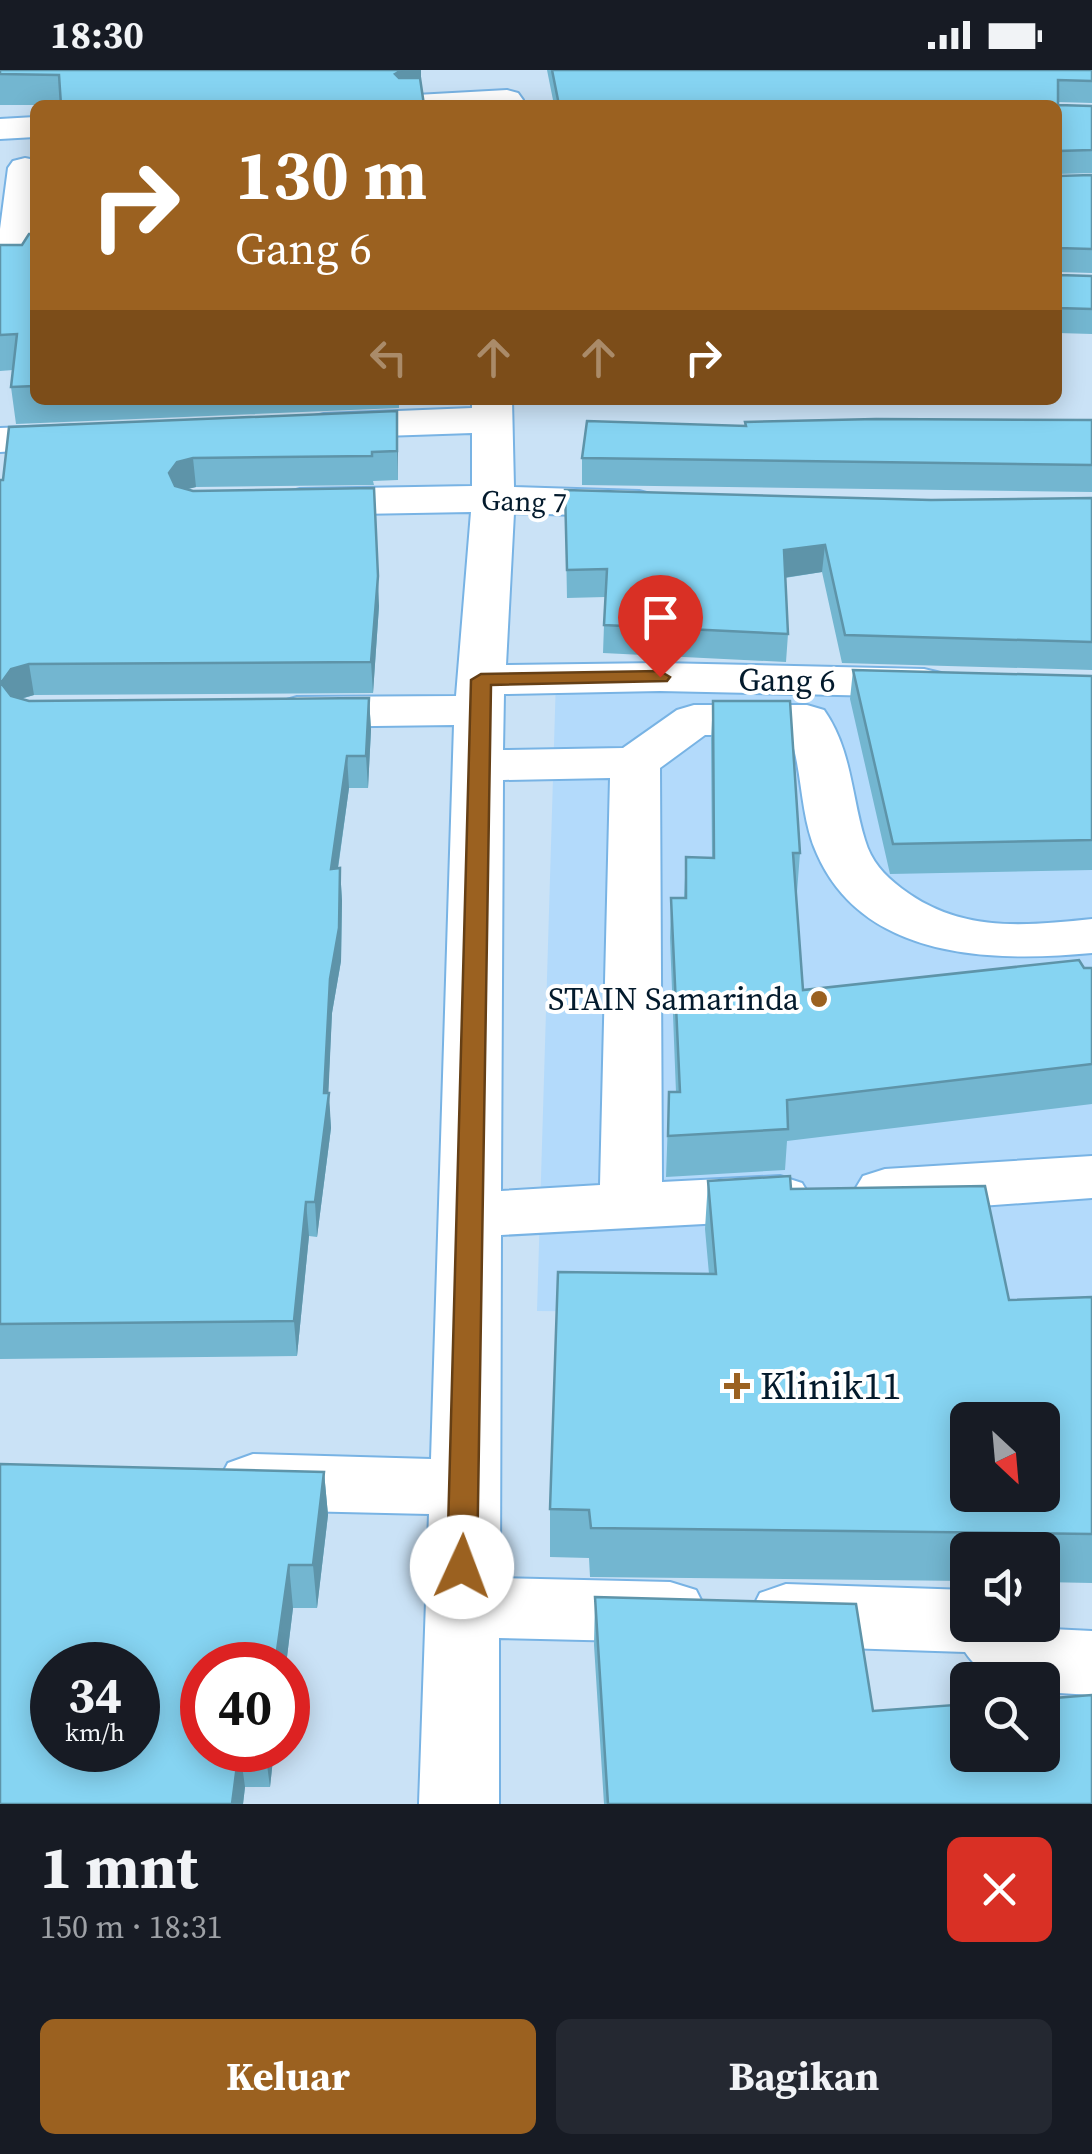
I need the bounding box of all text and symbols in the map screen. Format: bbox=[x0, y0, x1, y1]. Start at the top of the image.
text: 18:30 bbox=[50, 9, 144, 61]
text: 130 m bbox=[235, 126, 427, 222]
icon: right bbox=[70, 140, 200, 270]
text: Gang 6 bbox=[235, 217, 372, 279]
icon: left bbox=[361, 330, 416, 385]
icon: ahead bbox=[466, 330, 521, 385]
icon: ahead bbox=[571, 330, 626, 385]
icon: right bbox=[676, 330, 731, 385]
street label: Gang 7 bbox=[481, 481, 567, 521]
pin bbox=[618, 575, 703, 678]
icon: arrive bbox=[633, 590, 688, 645]
street label: Gang 6 bbox=[738, 657, 836, 703]
place label: STAIN Samarinda bbox=[548, 977, 800, 1021]
marker: STAIN Samarinda bbox=[808, 988, 830, 1010]
place label: Klinik11 bbox=[760, 1360, 901, 1412]
marker: Klinik11 bbox=[724, 1373, 750, 1399]
north arrow bbox=[950, 1402, 1060, 1512]
map controls bbox=[950, 1402, 1060, 1772]
position arrow bbox=[410, 1515, 514, 1619]
button: sound bbox=[950, 1532, 1060, 1642]
speed limit sign: 40 bbox=[180, 1642, 310, 1772]
text: 34 bbox=[68, 1660, 122, 1729]
button: search bbox=[950, 1662, 1060, 1772]
text: km/h bbox=[65, 1715, 125, 1749]
text: 1 mnt bbox=[40, 1826, 198, 1908]
button: close bbox=[947, 1837, 1052, 1942]
text: 150 m · 18:31 bbox=[40, 1905, 222, 1949]
button: Keluar bbox=[40, 2019, 536, 2134]
button: Bagikan bbox=[556, 2019, 1052, 2134]

